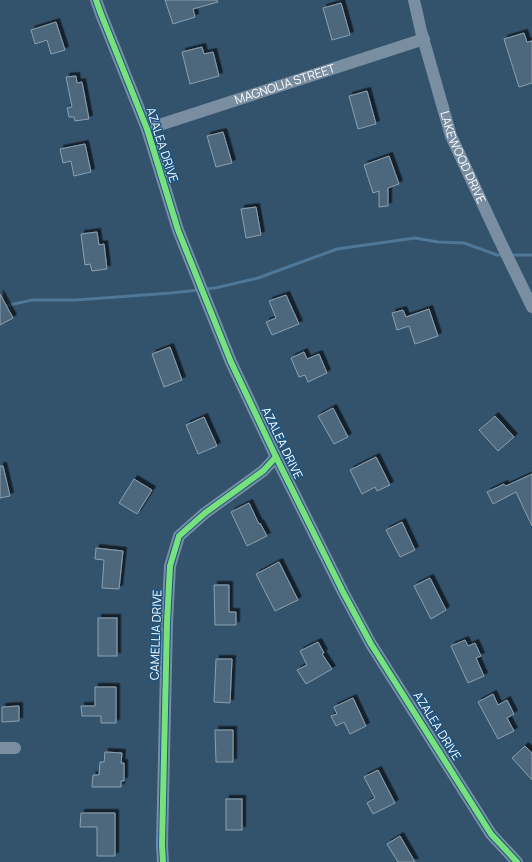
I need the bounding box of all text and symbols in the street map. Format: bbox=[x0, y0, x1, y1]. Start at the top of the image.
street label: MAGNOLIA STREET bbox=[232, 59, 338, 108]
street label: AZALEA DRIVE bbox=[142, 105, 183, 185]
street label: LAKEWOOD DRIVE bbox=[436, 109, 490, 206]
street label: AZALEA DRIVE bbox=[258, 404, 307, 482]
street label: CAMELLIA DRIVE bbox=[145, 589, 166, 680]
street label: AZALEA DRIVE bbox=[410, 688, 465, 763]

